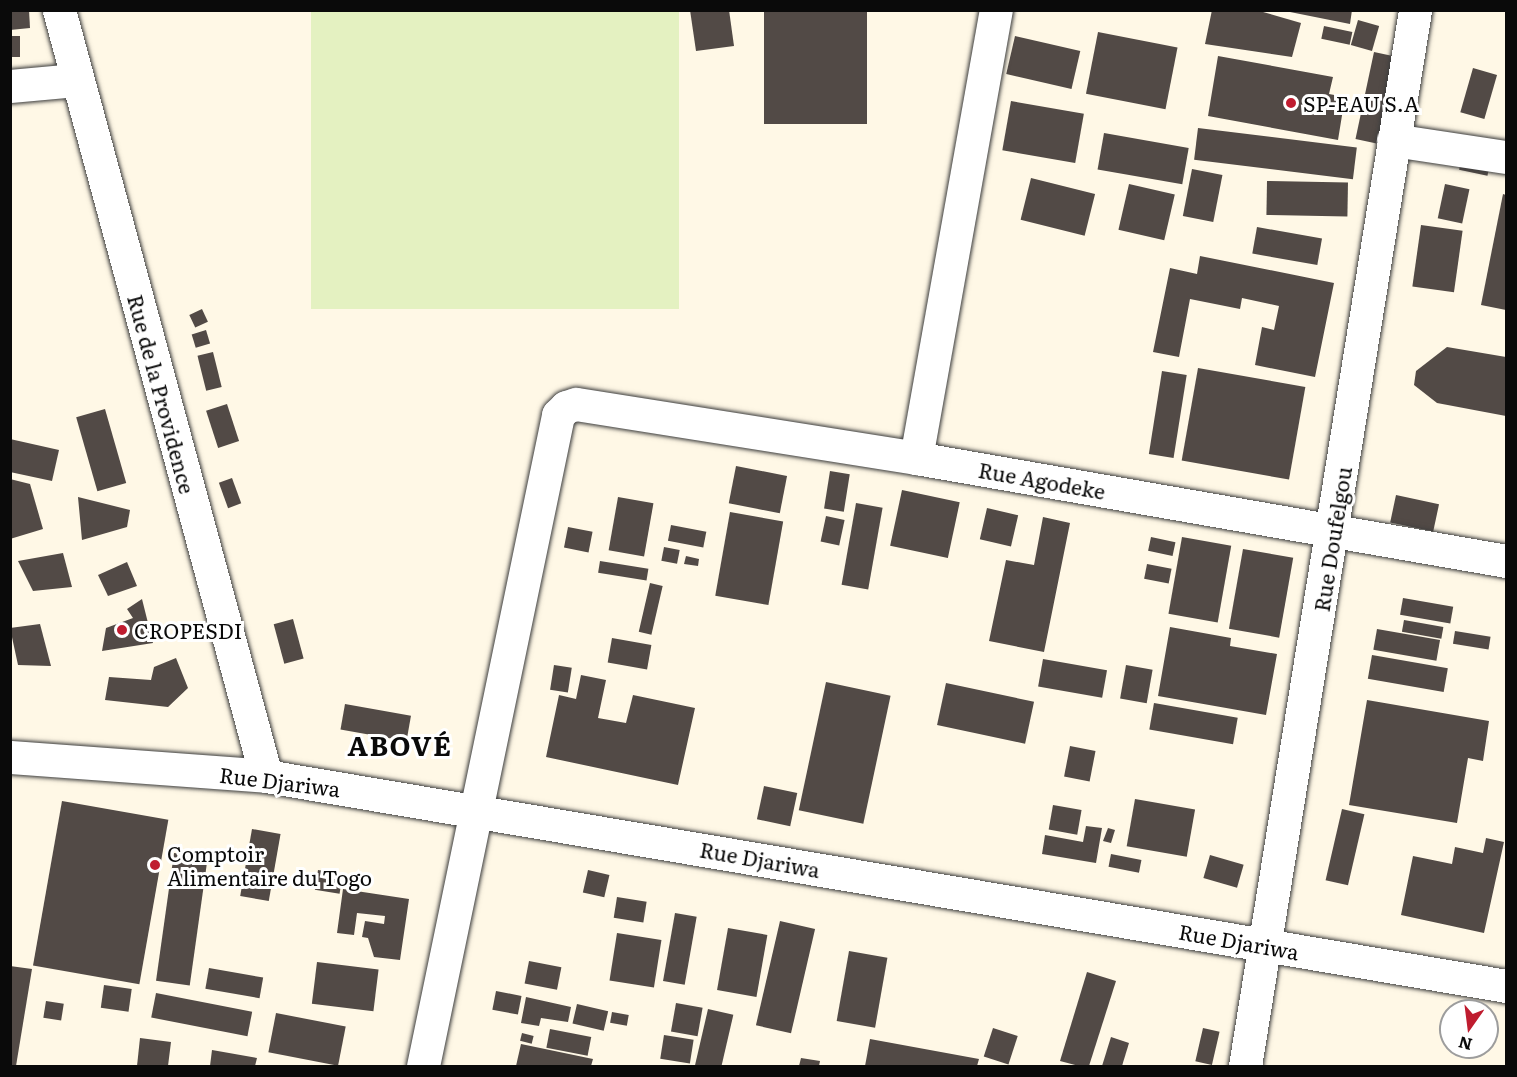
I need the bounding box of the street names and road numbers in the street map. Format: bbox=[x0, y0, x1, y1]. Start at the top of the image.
street label: Rue de la Providence bbox=[123, 292, 201, 496]
street label: Rue Agodeke bbox=[977, 456, 1107, 504]
street label: Rue Doufelgou bbox=[1308, 465, 1356, 613]
street label: Rue Djariwa bbox=[218, 761, 342, 801]
street label: Rue Djariwa bbox=[698, 836, 822, 882]
street label: Rue Djariwa bbox=[1177, 918, 1301, 964]

